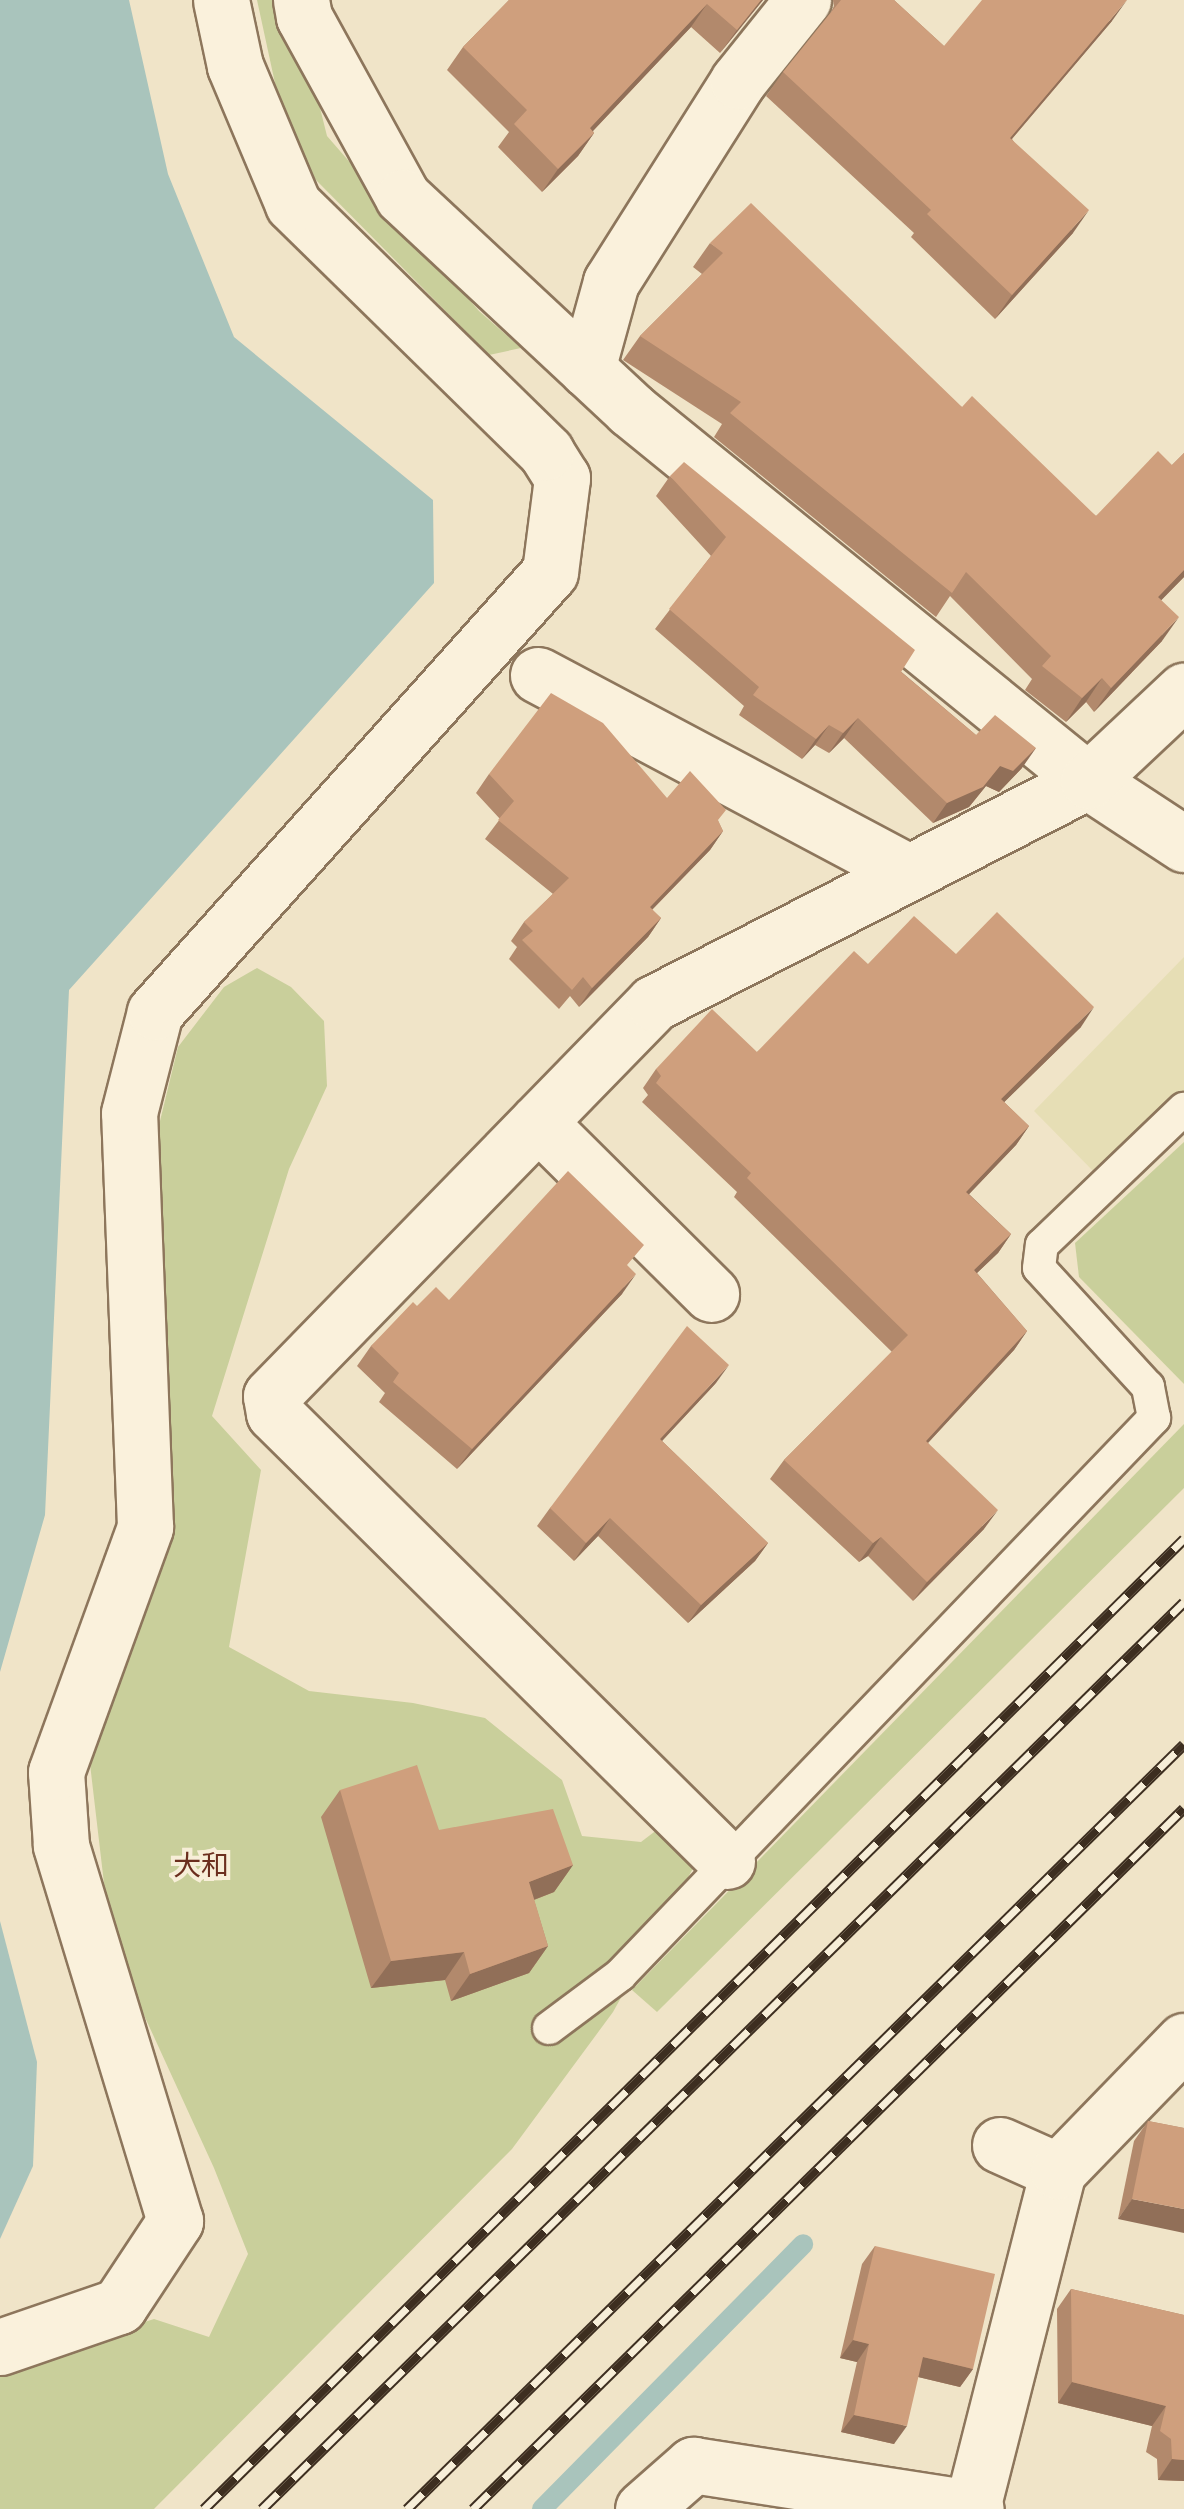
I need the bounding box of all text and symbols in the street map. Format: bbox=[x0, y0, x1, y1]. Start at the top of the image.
district label: 大和 bbox=[173, 1847, 229, 1881]

